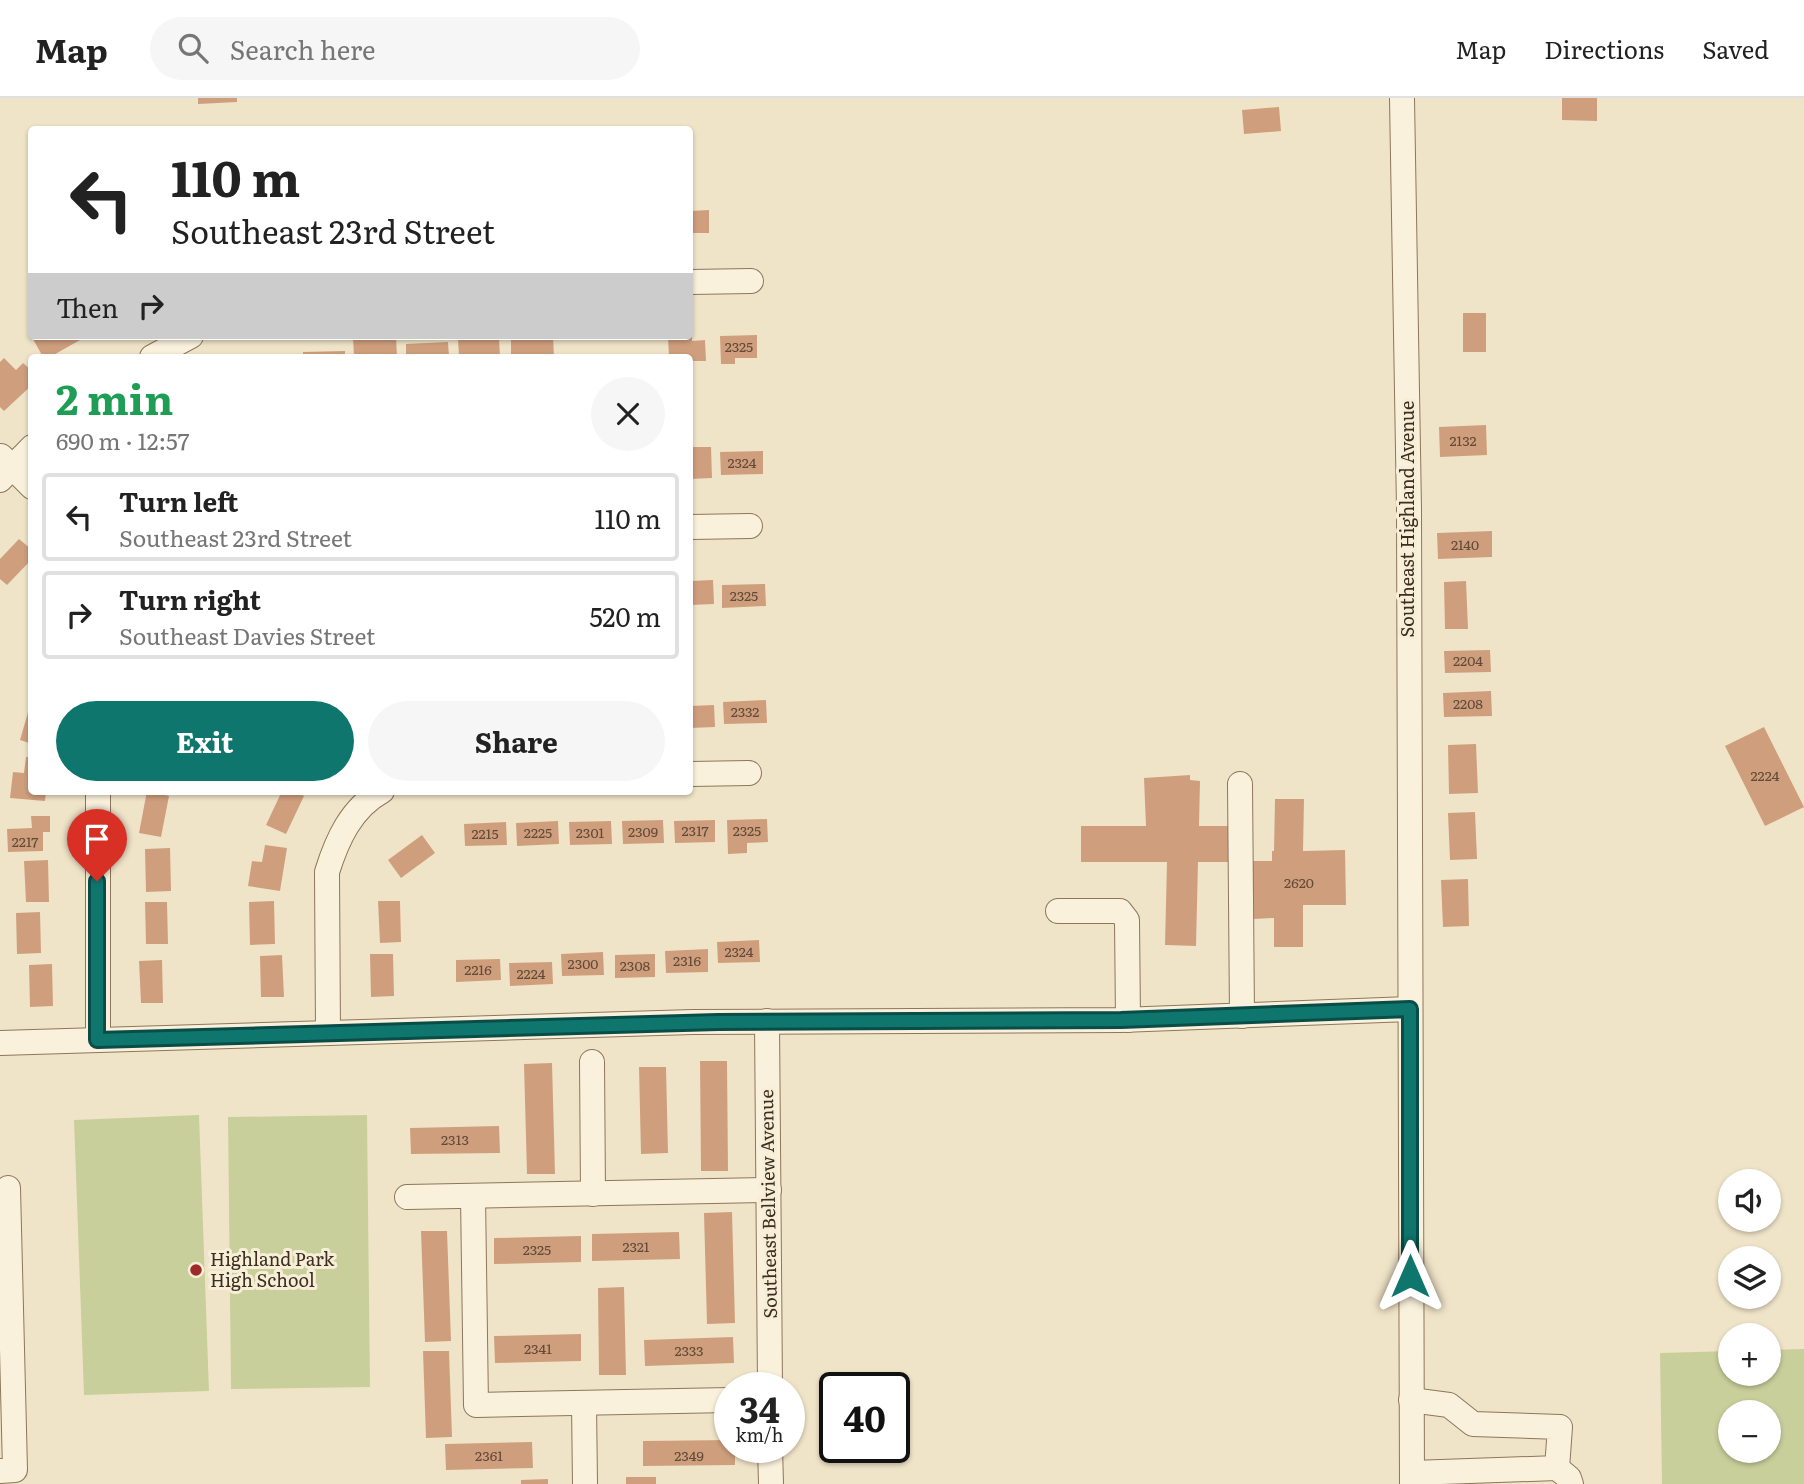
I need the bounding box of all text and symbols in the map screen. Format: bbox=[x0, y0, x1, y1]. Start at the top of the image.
search box bbox=[150, 17, 640, 80]
text: Map bbox=[35, 24, 108, 73]
icon: search bbox=[174, 29, 212, 67]
text: Search here bbox=[230, 29, 376, 68]
text: Map bbox=[1455, 31, 1506, 66]
text: Directions bbox=[1544, 31, 1664, 66]
text: Saved bbox=[1702, 31, 1769, 66]
text: 110 m bbox=[171, 139, 300, 212]
icon: left bbox=[56, 154, 147, 245]
text: Southeast 23rd Street bbox=[171, 206, 495, 254]
text: Then bbox=[56, 287, 118, 326]
icon: right bbox=[132, 287, 170, 325]
house number: 2325 bbox=[725, 336, 753, 356]
text: 2 min bbox=[56, 366, 173, 428]
button: close bbox=[591, 377, 665, 451]
street label: Southeast Highland Avenue bbox=[1393, 401, 1420, 637]
text: 690 m · 12:57 bbox=[56, 423, 189, 457]
house number: 2132 bbox=[1449, 430, 1477, 450]
house number: 2324 bbox=[727, 452, 757, 472]
text: Turn left bbox=[119, 481, 238, 520]
icon: left bbox=[60, 498, 98, 536]
text: 110 m bbox=[594, 498, 661, 537]
text: Southeast 23rd Street bbox=[119, 520, 352, 554]
house number: 2140 bbox=[1451, 534, 1479, 554]
text: Turn right bbox=[119, 579, 261, 618]
house number: 2325 bbox=[730, 585, 758, 605]
icon: right bbox=[60, 596, 98, 634]
text: 520 m bbox=[589, 596, 661, 635]
text: Southeast Davies Street bbox=[119, 618, 375, 652]
house number: 2204 bbox=[1453, 650, 1483, 670]
house number: 2208 bbox=[1453, 693, 1483, 713]
button: Exit bbox=[56, 701, 354, 781]
button: Share bbox=[368, 701, 665, 781]
house number: 2332 bbox=[731, 701, 759, 721]
house number: 2224 bbox=[1750, 765, 1780, 785]
pin bbox=[67, 809, 127, 881]
icon: arrive bbox=[78, 820, 116, 858]
house number: 2317 bbox=[681, 820, 709, 840]
house number: 2325 bbox=[733, 820, 761, 840]
house number: 2309 bbox=[628, 821, 658, 841]
house number: 2225 bbox=[524, 822, 552, 842]
house number: 2301 bbox=[576, 822, 605, 842]
house number: 2215 bbox=[471, 823, 499, 843]
house number: 2217 bbox=[12, 831, 38, 851]
house number: 2620 bbox=[1284, 872, 1314, 892]
house number: 2324 bbox=[724, 941, 754, 961]
house number: 2316 bbox=[673, 950, 701, 970]
house number: 2300 bbox=[568, 953, 598, 973]
house number: 2308 bbox=[620, 955, 651, 975]
house number: 2216 bbox=[464, 959, 492, 979]
house number: 2224 bbox=[516, 963, 546, 983]
street label: Southeast Bellview Avenue bbox=[752, 1089, 783, 1319]
house number: 2313 bbox=[441, 1129, 469, 1149]
map controls bbox=[1718, 1169, 1781, 1463]
button: sound bbox=[1718, 1169, 1781, 1232]
house number: 2321 bbox=[622, 1236, 650, 1256]
house number: 2325 bbox=[523, 1239, 551, 1259]
position arrow bbox=[1373, 1239, 1447, 1313]
place label: Highland Park High School bbox=[210, 1245, 335, 1293]
button: layers bbox=[1718, 1246, 1781, 1309]
marker: Highland Park High School bbox=[188, 1262, 204, 1278]
button: + bbox=[1718, 1323, 1781, 1386]
house number: 2341 bbox=[524, 1338, 552, 1358]
house number: 2333 bbox=[674, 1340, 704, 1360]
speed limit sign: 40 bbox=[819, 1372, 910, 1463]
text: 34 bbox=[739, 1382, 780, 1434]
button: − bbox=[1718, 1400, 1781, 1463]
text: km/h bbox=[736, 1421, 783, 1448]
house number: 2361 bbox=[475, 1445, 503, 1465]
house number: 2349 bbox=[674, 1445, 704, 1465]

